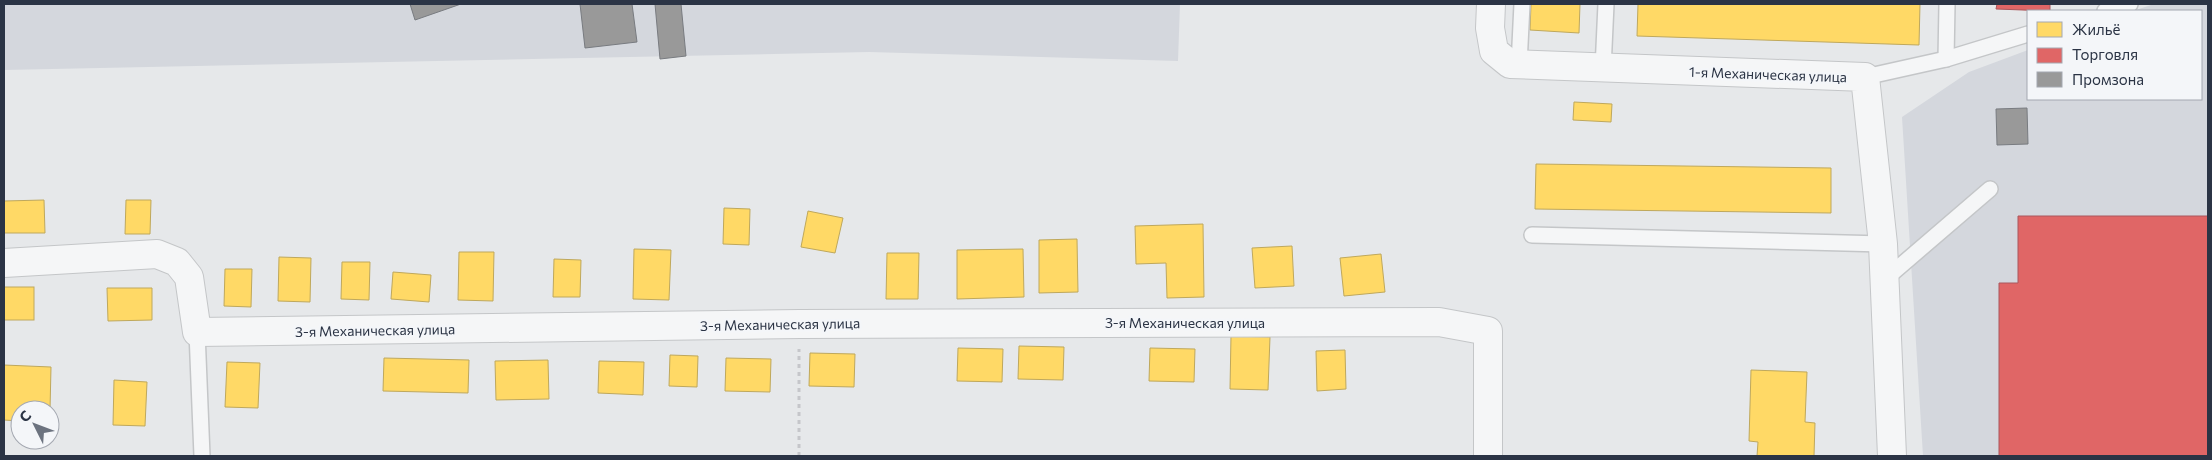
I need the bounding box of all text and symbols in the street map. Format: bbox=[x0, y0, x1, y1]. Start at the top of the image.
legend bbox=[2027, 10, 2202, 100]
text: Жильё bbox=[2072, 20, 2120, 38]
text: Торговля bbox=[2072, 45, 2138, 63]
street label: 1-я Механическая улица bbox=[1689, 63, 1847, 85]
text: Промзона bbox=[2072, 70, 2144, 88]
street label: 3-я Механическая улица bbox=[700, 314, 860, 334]
street label: 3-я Механическая улица bbox=[1105, 314, 1265, 331]
street label: 3-я Механическая улица bbox=[295, 320, 455, 340]
north arrow bbox=[10, 400, 60, 450]
text: С bbox=[15, 407, 34, 425]

